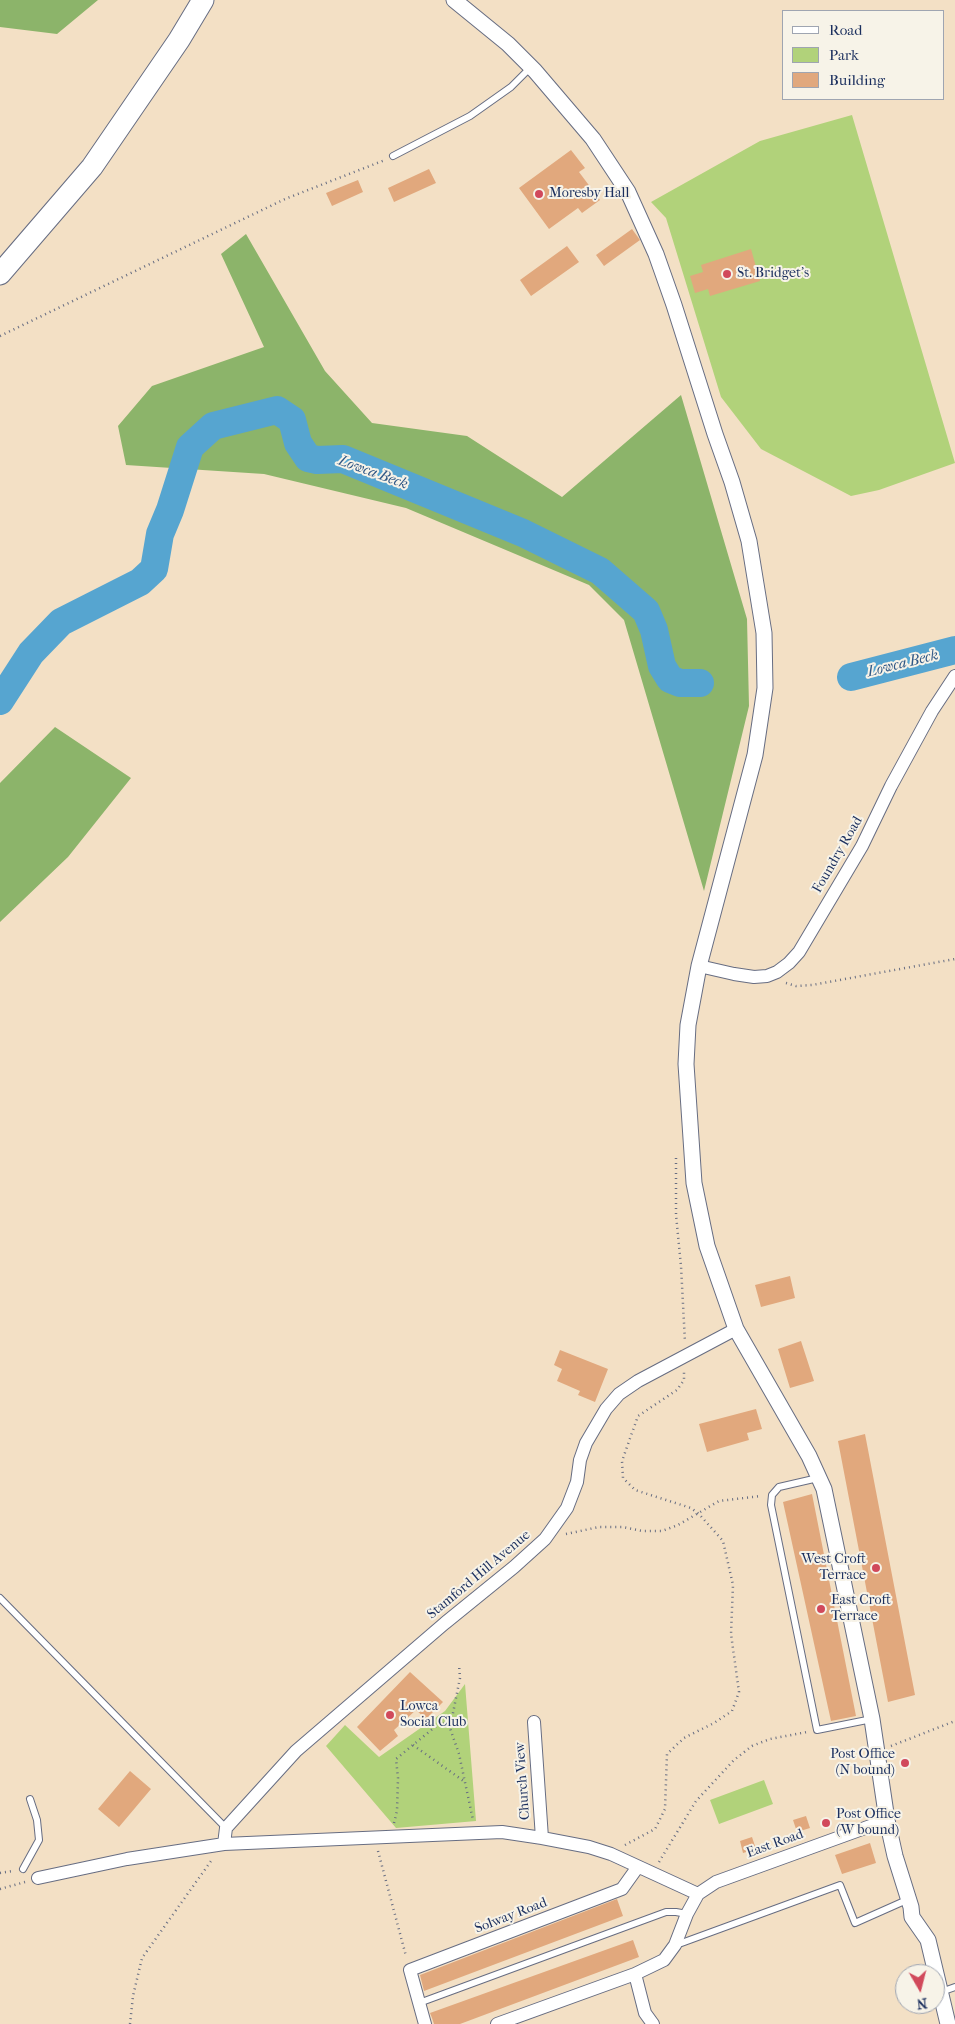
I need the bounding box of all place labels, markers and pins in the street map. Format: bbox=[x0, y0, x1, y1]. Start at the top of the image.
place label: Moresby Hall bbox=[549, 186, 629, 202]
marker: Moresby Hall bbox=[533, 188, 545, 200]
place label: St. Bridget's bbox=[737, 266, 809, 282]
marker: St. Bridget's bbox=[721, 268, 733, 280]
place label: West Croft Terrace bbox=[801, 1552, 866, 1584]
marker: West Croft Terrace bbox=[870, 1562, 882, 1574]
place label: East Croft Terrace bbox=[831, 1593, 891, 1625]
marker: East Croft Terrace bbox=[815, 1603, 827, 1615]
place label: Lowca Social Club bbox=[400, 1699, 466, 1731]
marker: Lowca Social Club bbox=[384, 1709, 396, 1721]
place label: Post Office (N bound) bbox=[830, 1747, 895, 1780]
marker: Post Office (N bound) bbox=[899, 1757, 911, 1769]
place label: Post Office (W bound) bbox=[836, 1807, 901, 1840]
marker: Post Office (W bound) bbox=[820, 1817, 832, 1829]

